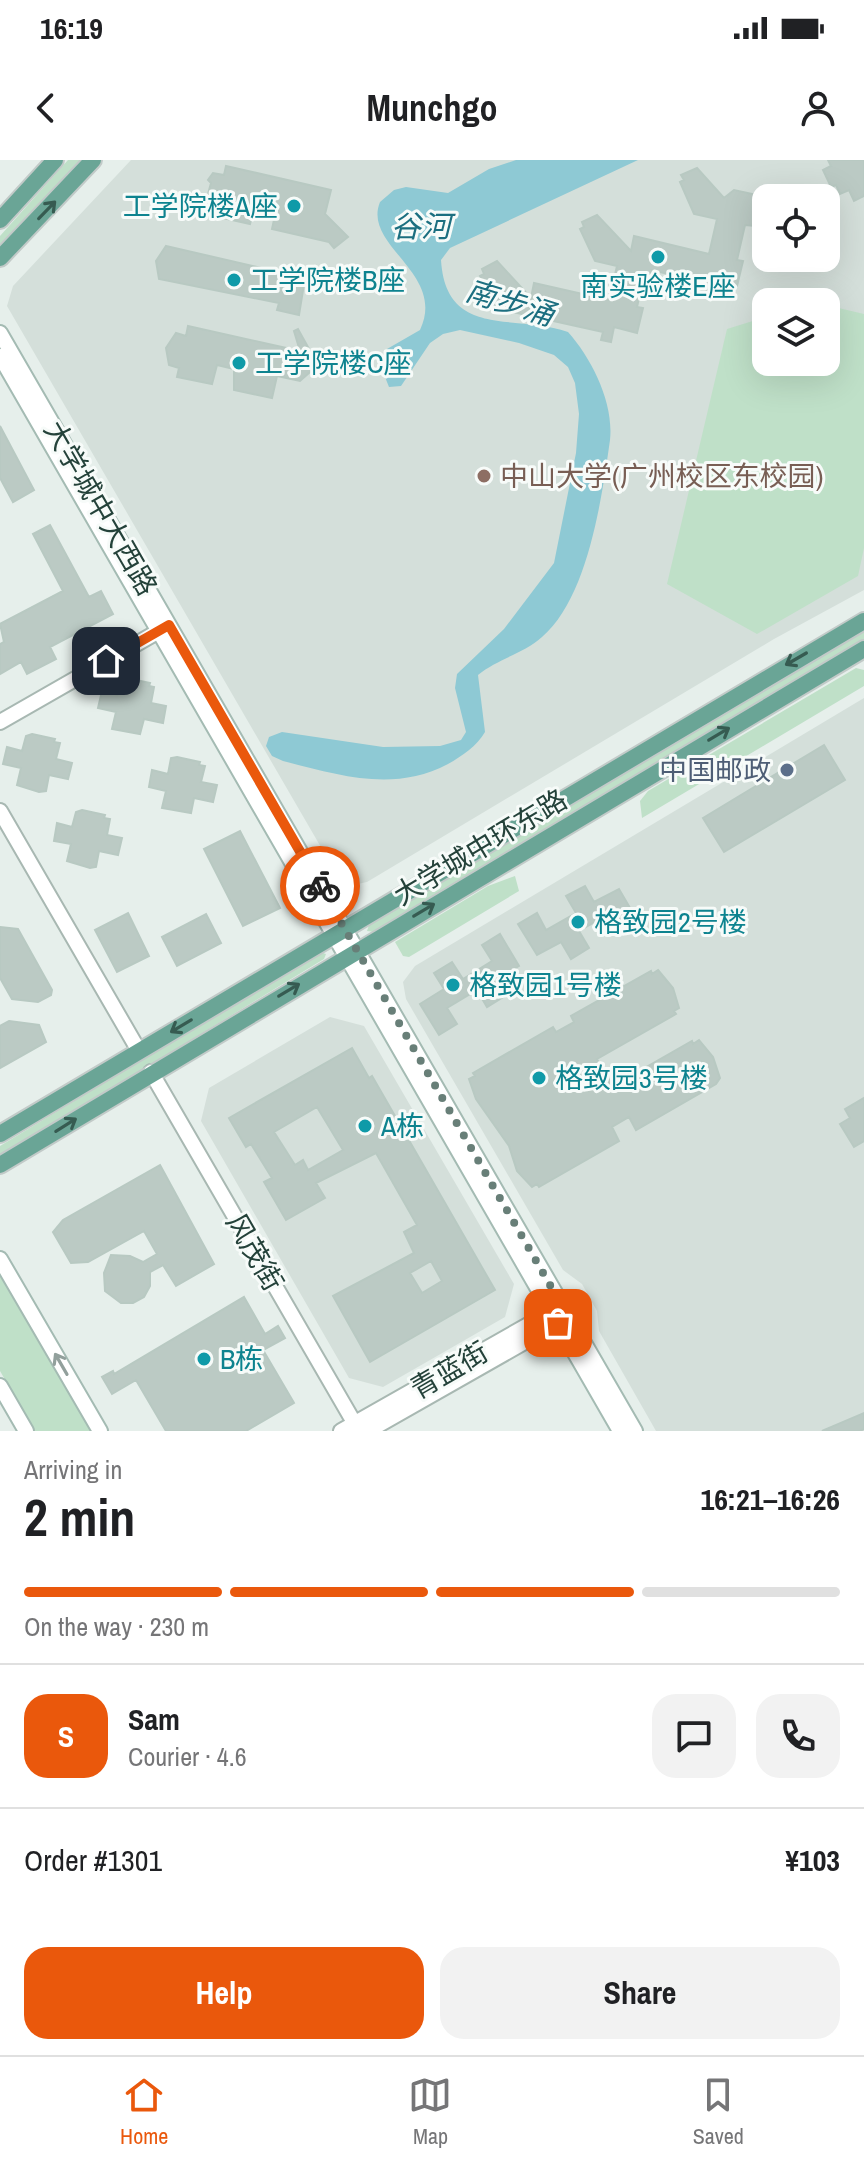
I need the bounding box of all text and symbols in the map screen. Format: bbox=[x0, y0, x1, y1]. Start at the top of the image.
text: 16:19 bbox=[40, 8, 103, 48]
text: Munchgo bbox=[366, 84, 498, 132]
icon: back bbox=[24, 86, 68, 130]
icon: person bbox=[796, 86, 840, 130]
map controls bbox=[752, 184, 840, 376]
button: locate bbox=[752, 184, 840, 272]
place label: 工学院楼A座 bbox=[123, 187, 278, 225]
marker: 工学院楼A座 bbox=[285, 197, 303, 215]
one-way arrow bbox=[38, 200, 57, 220]
water label: 谷河 bbox=[391, 206, 456, 246]
marker: 南实验楼E座 bbox=[649, 248, 667, 266]
place label: 工学院楼B座 bbox=[250, 261, 405, 299]
place label: 南实验楼E座 bbox=[580, 267, 736, 305]
water label: 南步涌 bbox=[461, 270, 562, 335]
marker: 工学院楼B座 bbox=[225, 271, 243, 289]
button: layers bbox=[752, 288, 840, 376]
place label: 工学院楼C座 bbox=[255, 344, 412, 382]
marker: 工学院楼C座 bbox=[230, 354, 248, 372]
street label: 大学城中大西路 bbox=[36, 414, 166, 602]
place label: 中山大学(广州校区东校园) bbox=[500, 457, 823, 495]
marker: 中山大学(广州校区东校园) bbox=[475, 467, 493, 485]
pin bbox=[72, 627, 140, 695]
icon: home bbox=[84, 639, 128, 683]
one-way arrow bbox=[785, 651, 808, 667]
one-way arrow bbox=[707, 726, 730, 742]
place label: 中国邮政 bbox=[659, 751, 771, 789]
marker: 中国邮政 bbox=[778, 761, 796, 779]
street label: 大学城中环东路 bbox=[386, 780, 574, 914]
courier bbox=[280, 846, 360, 926]
icon: bike bbox=[298, 864, 342, 908]
one-way arrow bbox=[412, 902, 435, 918]
place label: 格致园2号楼 bbox=[594, 903, 747, 941]
marker: 格致园2号楼 bbox=[569, 913, 587, 931]
place label: 格致园1号楼 bbox=[469, 966, 622, 1004]
marker: 格致园1号楼 bbox=[444, 976, 462, 994]
one-way arrow bbox=[277, 982, 300, 998]
one-way arrow bbox=[170, 1018, 193, 1034]
place label: 格致园3号楼 bbox=[555, 1059, 708, 1097]
marker: 格致园3号楼 bbox=[530, 1069, 548, 1087]
place label: A栋 bbox=[380, 1107, 424, 1145]
one-way arrow bbox=[55, 1116, 77, 1133]
marker: A栋 bbox=[356, 1117, 374, 1135]
street label: 风茂街 bbox=[218, 1206, 292, 1298]
pin bbox=[524, 1289, 592, 1357]
icon: bag bbox=[536, 1301, 580, 1345]
street label: 青蓝街 bbox=[403, 1333, 495, 1407]
place label: B栋 bbox=[220, 1340, 263, 1378]
marker: B栋 bbox=[195, 1350, 213, 1368]
one-way arrow bbox=[53, 1353, 69, 1376]
text: Arriving in bbox=[24, 1452, 122, 1487]
text: 16:21–16:26 bbox=[701, 1479, 840, 1519]
text: 2 min bbox=[24, 1482, 135, 1552]
text: On the way · 230 m bbox=[24, 1609, 209, 1644]
button: chat bbox=[652, 1694, 736, 1778]
button: phone bbox=[756, 1694, 840, 1778]
text: Sam bbox=[128, 1699, 180, 1739]
text: S bbox=[58, 1716, 74, 1756]
text: Courier · 4.6 bbox=[128, 1739, 247, 1774]
text: Order #1301 bbox=[24, 1840, 162, 1880]
text: ¥103 bbox=[785, 1840, 840, 1880]
button: Help bbox=[24, 1947, 424, 2039]
button: Share bbox=[440, 1947, 840, 2039]
tab: Home bbox=[120, 2073, 168, 2151]
tab: Map bbox=[408, 2073, 452, 2151]
tab: Saved bbox=[693, 2073, 744, 2151]

